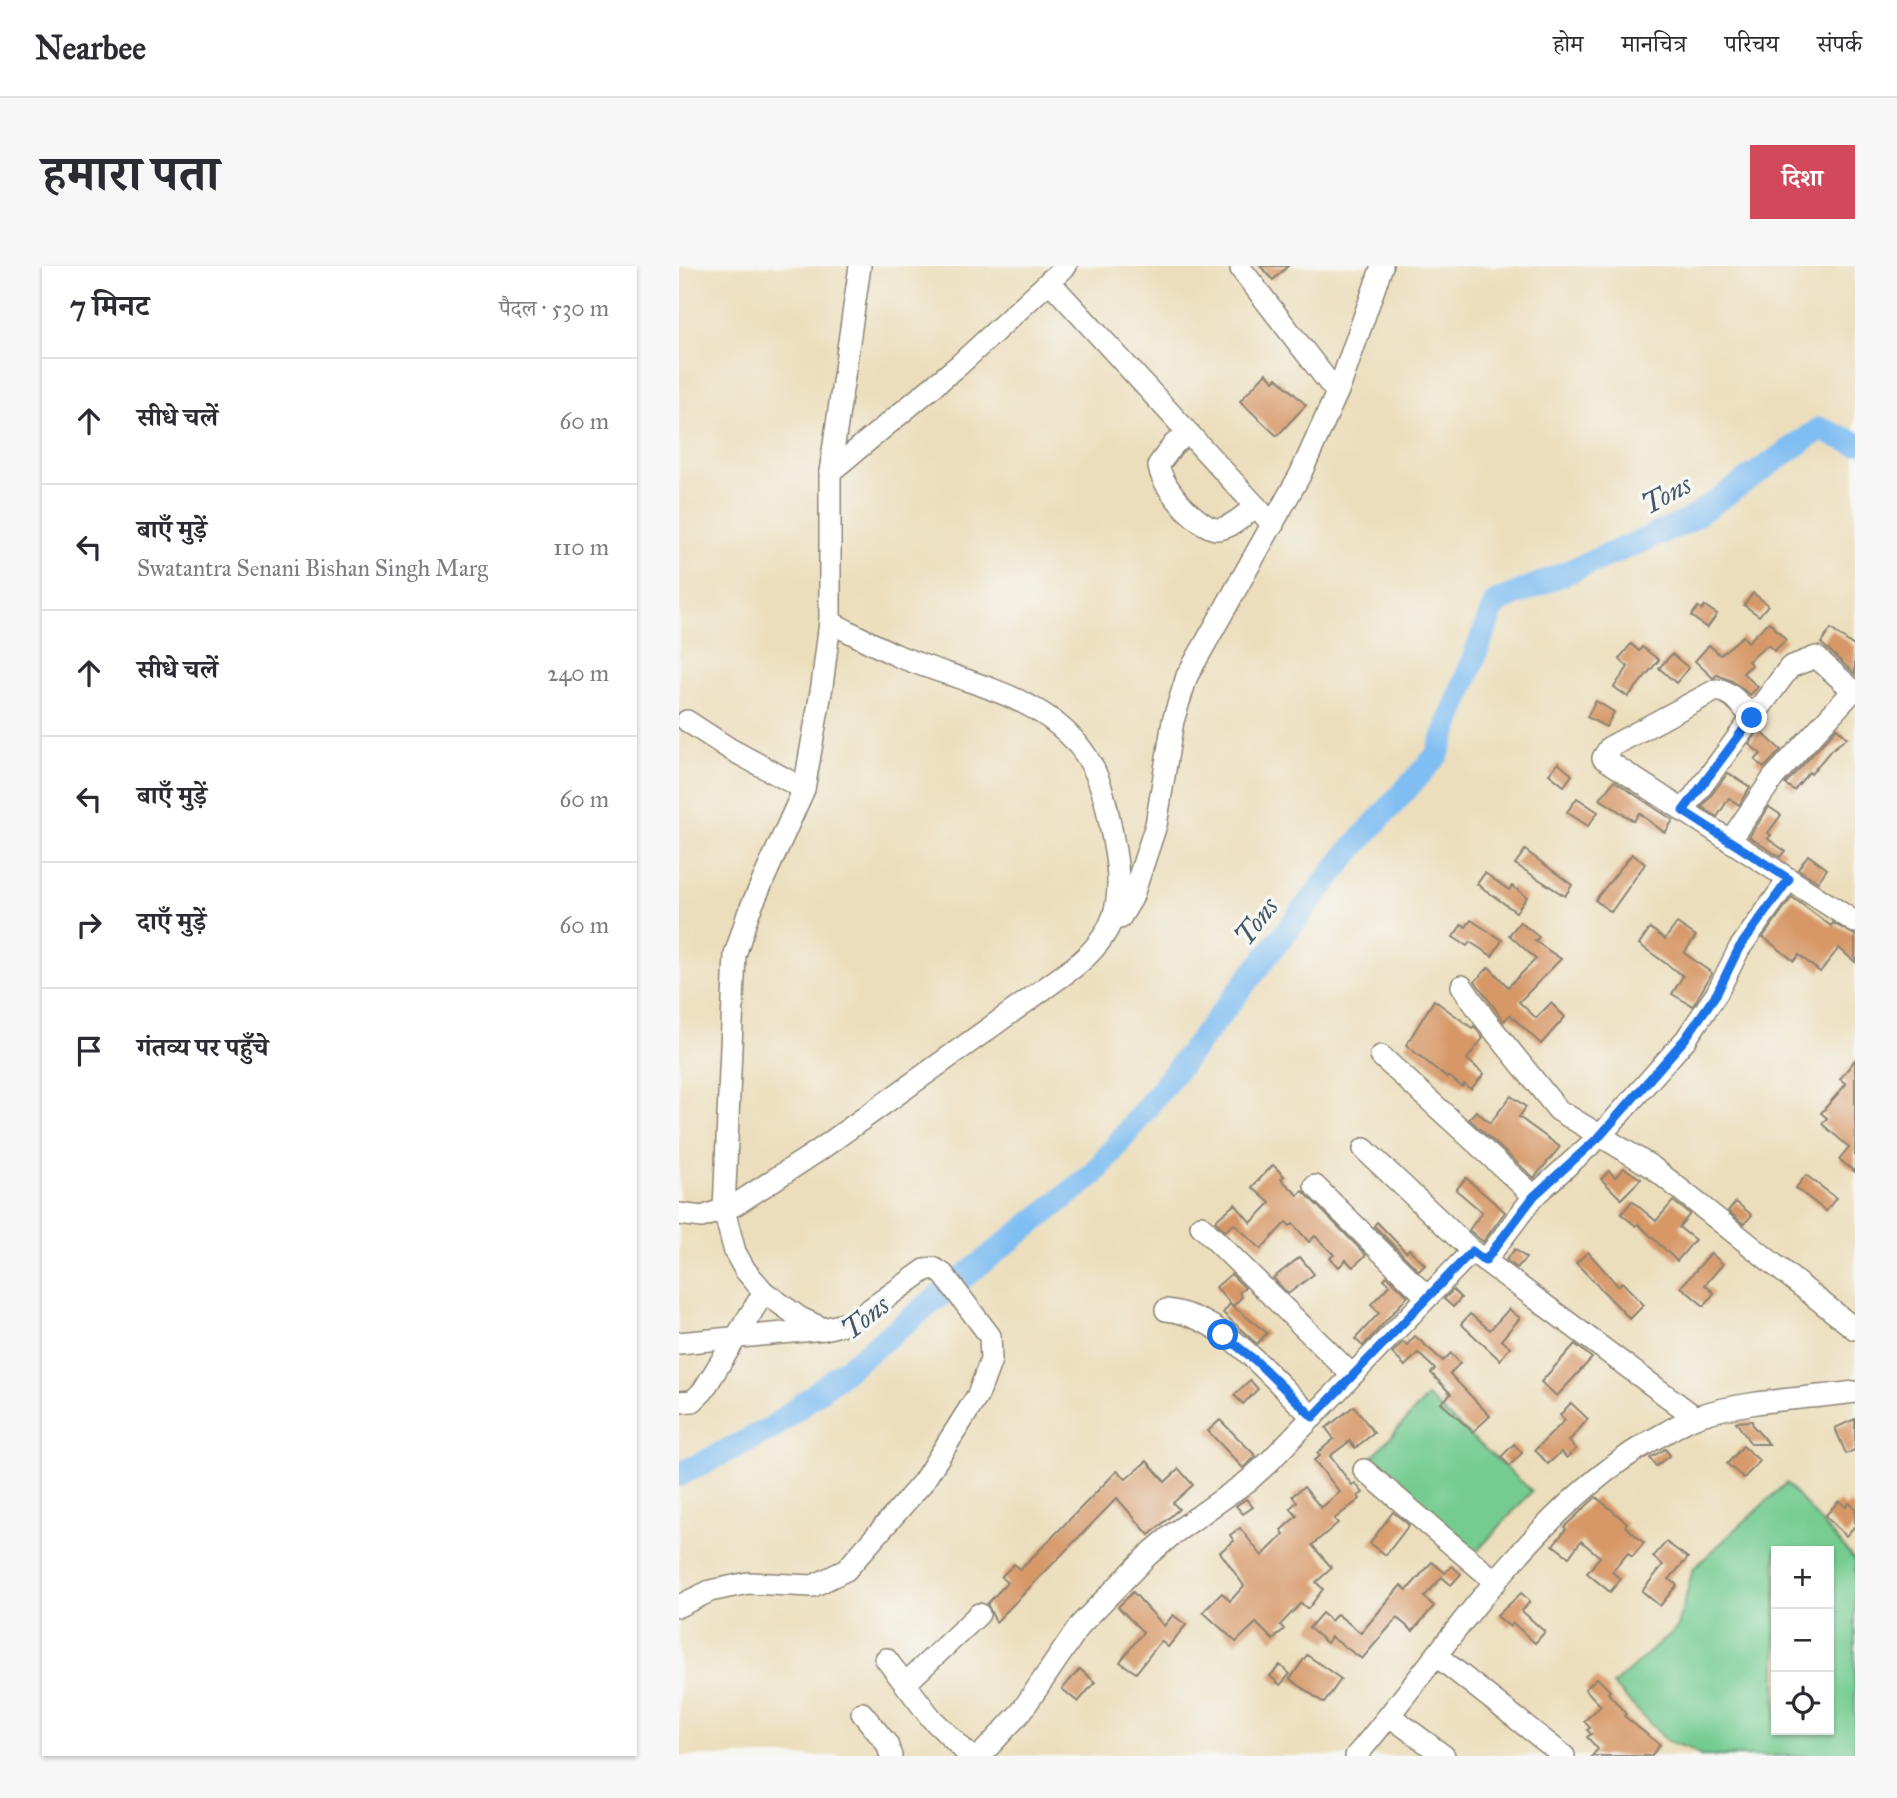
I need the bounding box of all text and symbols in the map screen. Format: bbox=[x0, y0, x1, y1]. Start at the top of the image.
text: Nearbee bbox=[35, 28, 146, 68]
text: होम bbox=[1553, 29, 1583, 59]
text: मानचित्र bbox=[1621, 29, 1687, 59]
text: परिचय bbox=[1725, 29, 1779, 59]
text: संपर्क bbox=[1817, 29, 1862, 59]
text: हमारा पता bbox=[42, 144, 219, 203]
button: दिशा bbox=[1750, 145, 1855, 219]
text: 7 मिनट bbox=[70, 288, 149, 324]
text: पैदल · 530 m bbox=[499, 294, 609, 322]
text: सीधे चलें bbox=[137, 401, 218, 433]
icon: ahead bbox=[70, 402, 108, 440]
text: 60 m bbox=[560, 407, 609, 435]
water label: Tons bbox=[1635, 466, 1698, 522]
text: बाएँ मुड़ें bbox=[137, 513, 207, 545]
icon: left bbox=[70, 528, 108, 566]
text: 110 m bbox=[553, 533, 609, 561]
text: Swatantra Senani Bishan Singh Marg bbox=[137, 554, 488, 582]
text: सीधे चलें bbox=[137, 653, 218, 685]
icon: ahead bbox=[70, 654, 108, 692]
text: 240 m bbox=[547, 659, 609, 687]
route end bbox=[1736, 702, 1767, 733]
text: बाएँ मुड़ें bbox=[137, 779, 207, 811]
icon: left bbox=[70, 780, 108, 818]
text: 60 m bbox=[560, 785, 609, 813]
water label: Tons bbox=[1227, 890, 1287, 952]
text: दाएँ मुड़ें bbox=[137, 905, 206, 937]
icon: right bbox=[70, 906, 108, 944]
text: 60 m bbox=[560, 911, 609, 939]
text: गंतव्य पर पहुँचे bbox=[137, 1031, 268, 1063]
icon: arrive bbox=[70, 1032, 108, 1070]
water label: Tons bbox=[834, 1287, 897, 1347]
route start bbox=[1207, 1319, 1238, 1350]
map controls bbox=[1771, 1546, 1834, 1735]
button: + bbox=[1771, 1546, 1834, 1609]
button: − bbox=[1771, 1609, 1834, 1672]
button: locate bbox=[1771, 1672, 1834, 1735]

